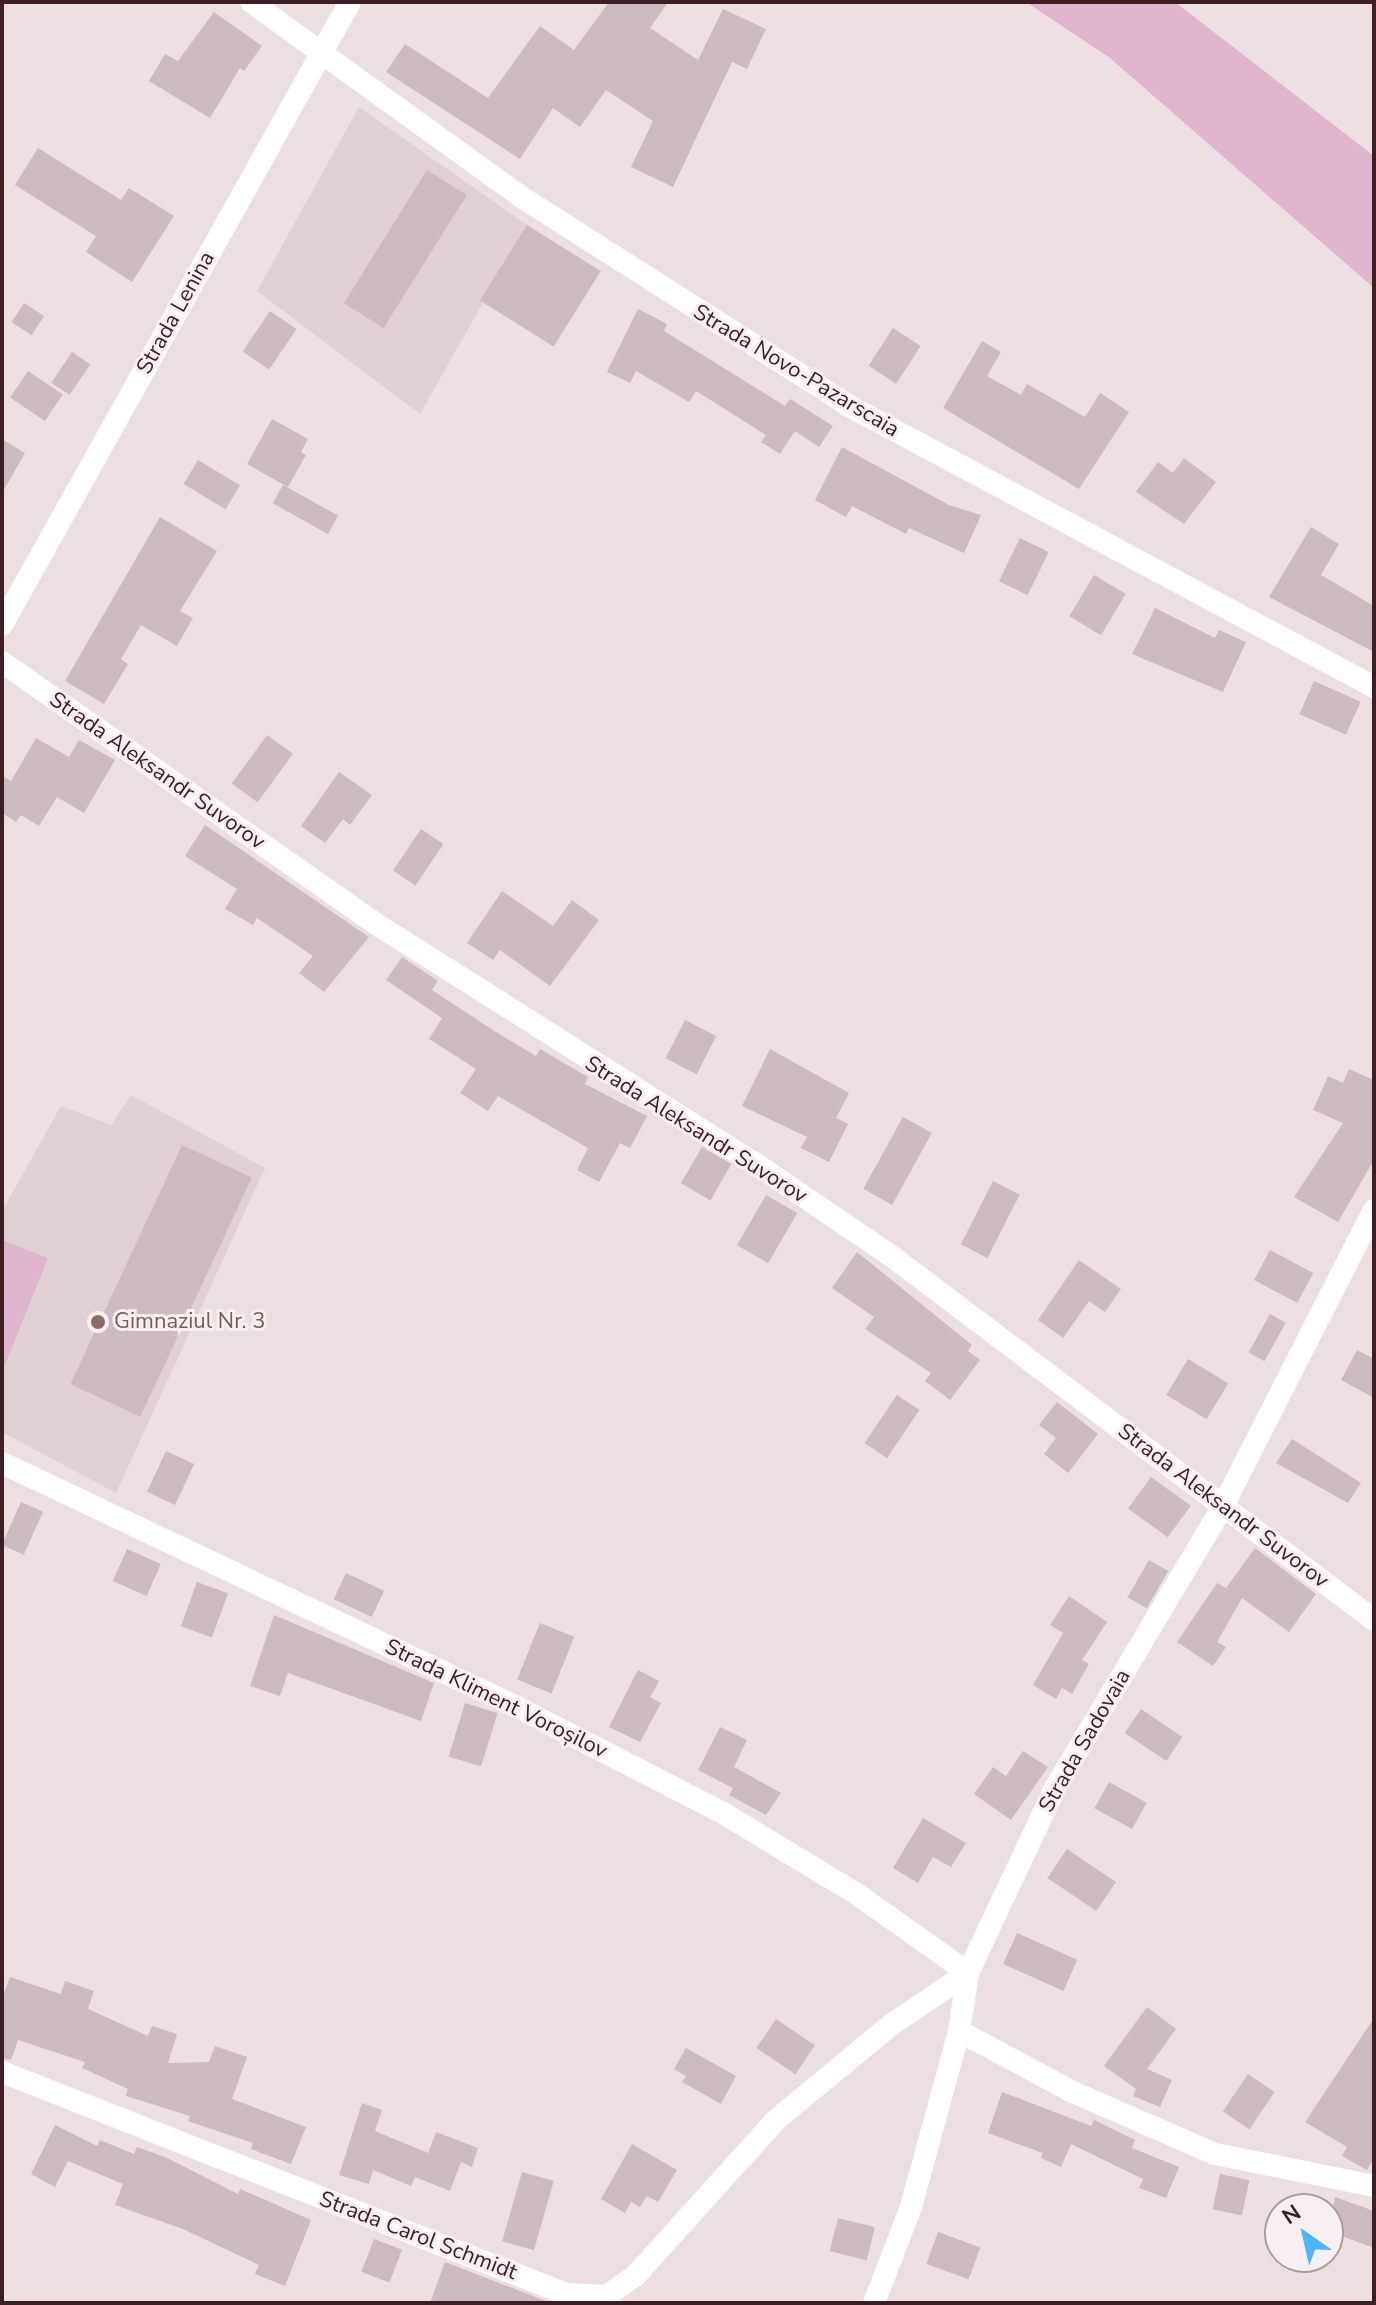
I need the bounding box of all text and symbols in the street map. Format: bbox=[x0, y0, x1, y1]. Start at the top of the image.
street label: Strada Lenina bbox=[131, 247, 221, 379]
street label: Strada Novo-Pazarscaia bbox=[688, 299, 904, 443]
street label: Strada Aleksandr Suvorov bbox=[44, 686, 270, 856]
street label: Strada Aleksandr Suvorov bbox=[580, 1051, 812, 1209]
place label: Gimnaziul Nr. 3 bbox=[114, 1309, 265, 1335]
marker: Gimnaziul Nr. 3 bbox=[89, 1313, 107, 1331]
street label: Strada Aleksandr Suvorov bbox=[1112, 1418, 1334, 1594]
street label: Strada Kliment Voroșilov bbox=[381, 1634, 611, 1764]
street label: Strada Sadovaia bbox=[1033, 1665, 1137, 1817]
street label: Strada Carol Schmidt bbox=[315, 2186, 521, 2286]
north arrow bbox=[1264, 2193, 1344, 2273]
text: N bbox=[1276, 2198, 1307, 2232]

